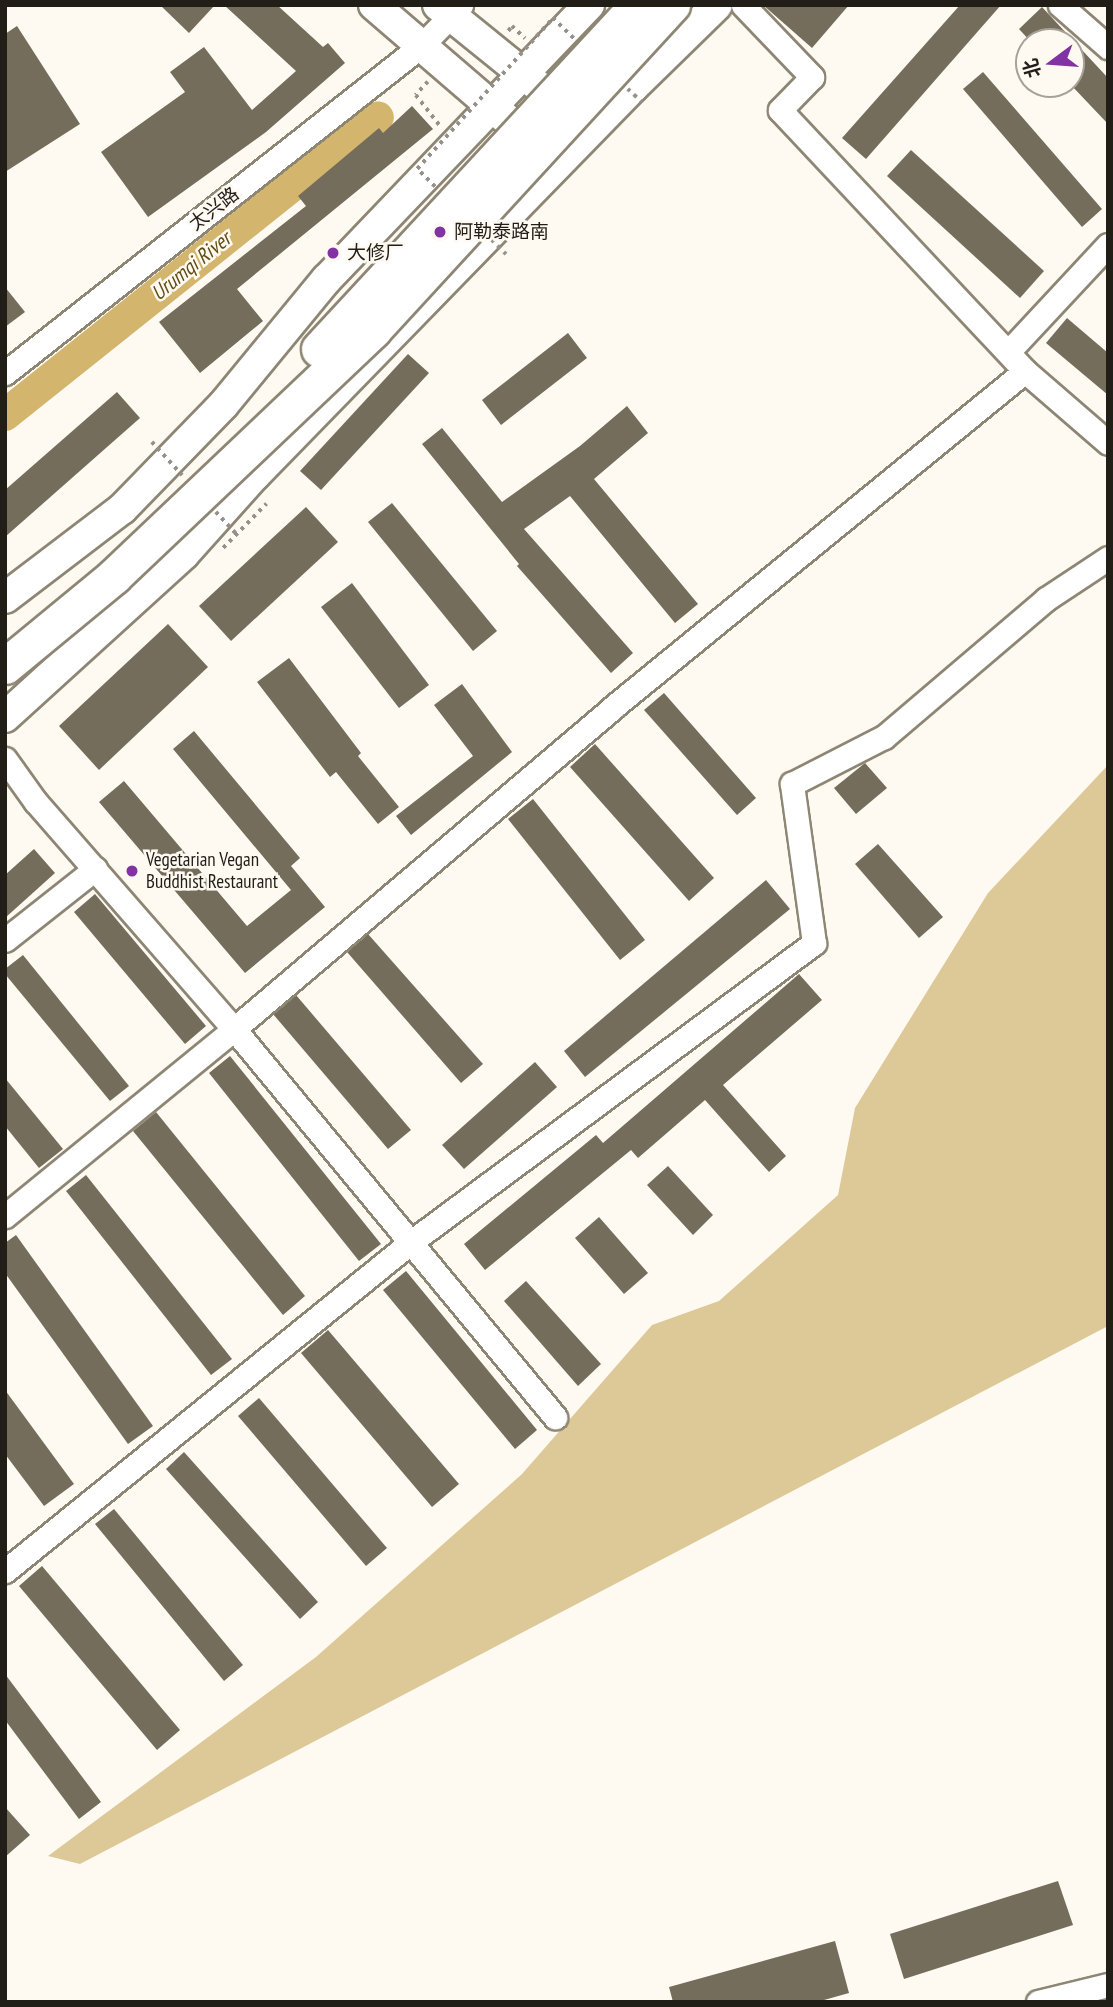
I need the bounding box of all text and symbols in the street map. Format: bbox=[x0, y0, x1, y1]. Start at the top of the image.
north arrow bbox=[1015, 28, 1085, 98]
text: 北 bbox=[1018, 56, 1046, 81]
street label: 太兴路 bbox=[185, 182, 243, 236]
place label: 阿勒泰路南 bbox=[454, 221, 549, 243]
marker: 阿勒泰路南 bbox=[432, 224, 448, 240]
water label: Urumqi River bbox=[146, 226, 236, 306]
place label: 大修厂 bbox=[347, 242, 404, 264]
marker: 大修厂 bbox=[325, 245, 341, 261]
place label: Vegetarian Vegan Buddhist Restaurant bbox=[146, 849, 278, 893]
marker: Vegetarian Vegan Buddhist Restaurant bbox=[124, 863, 140, 879]

